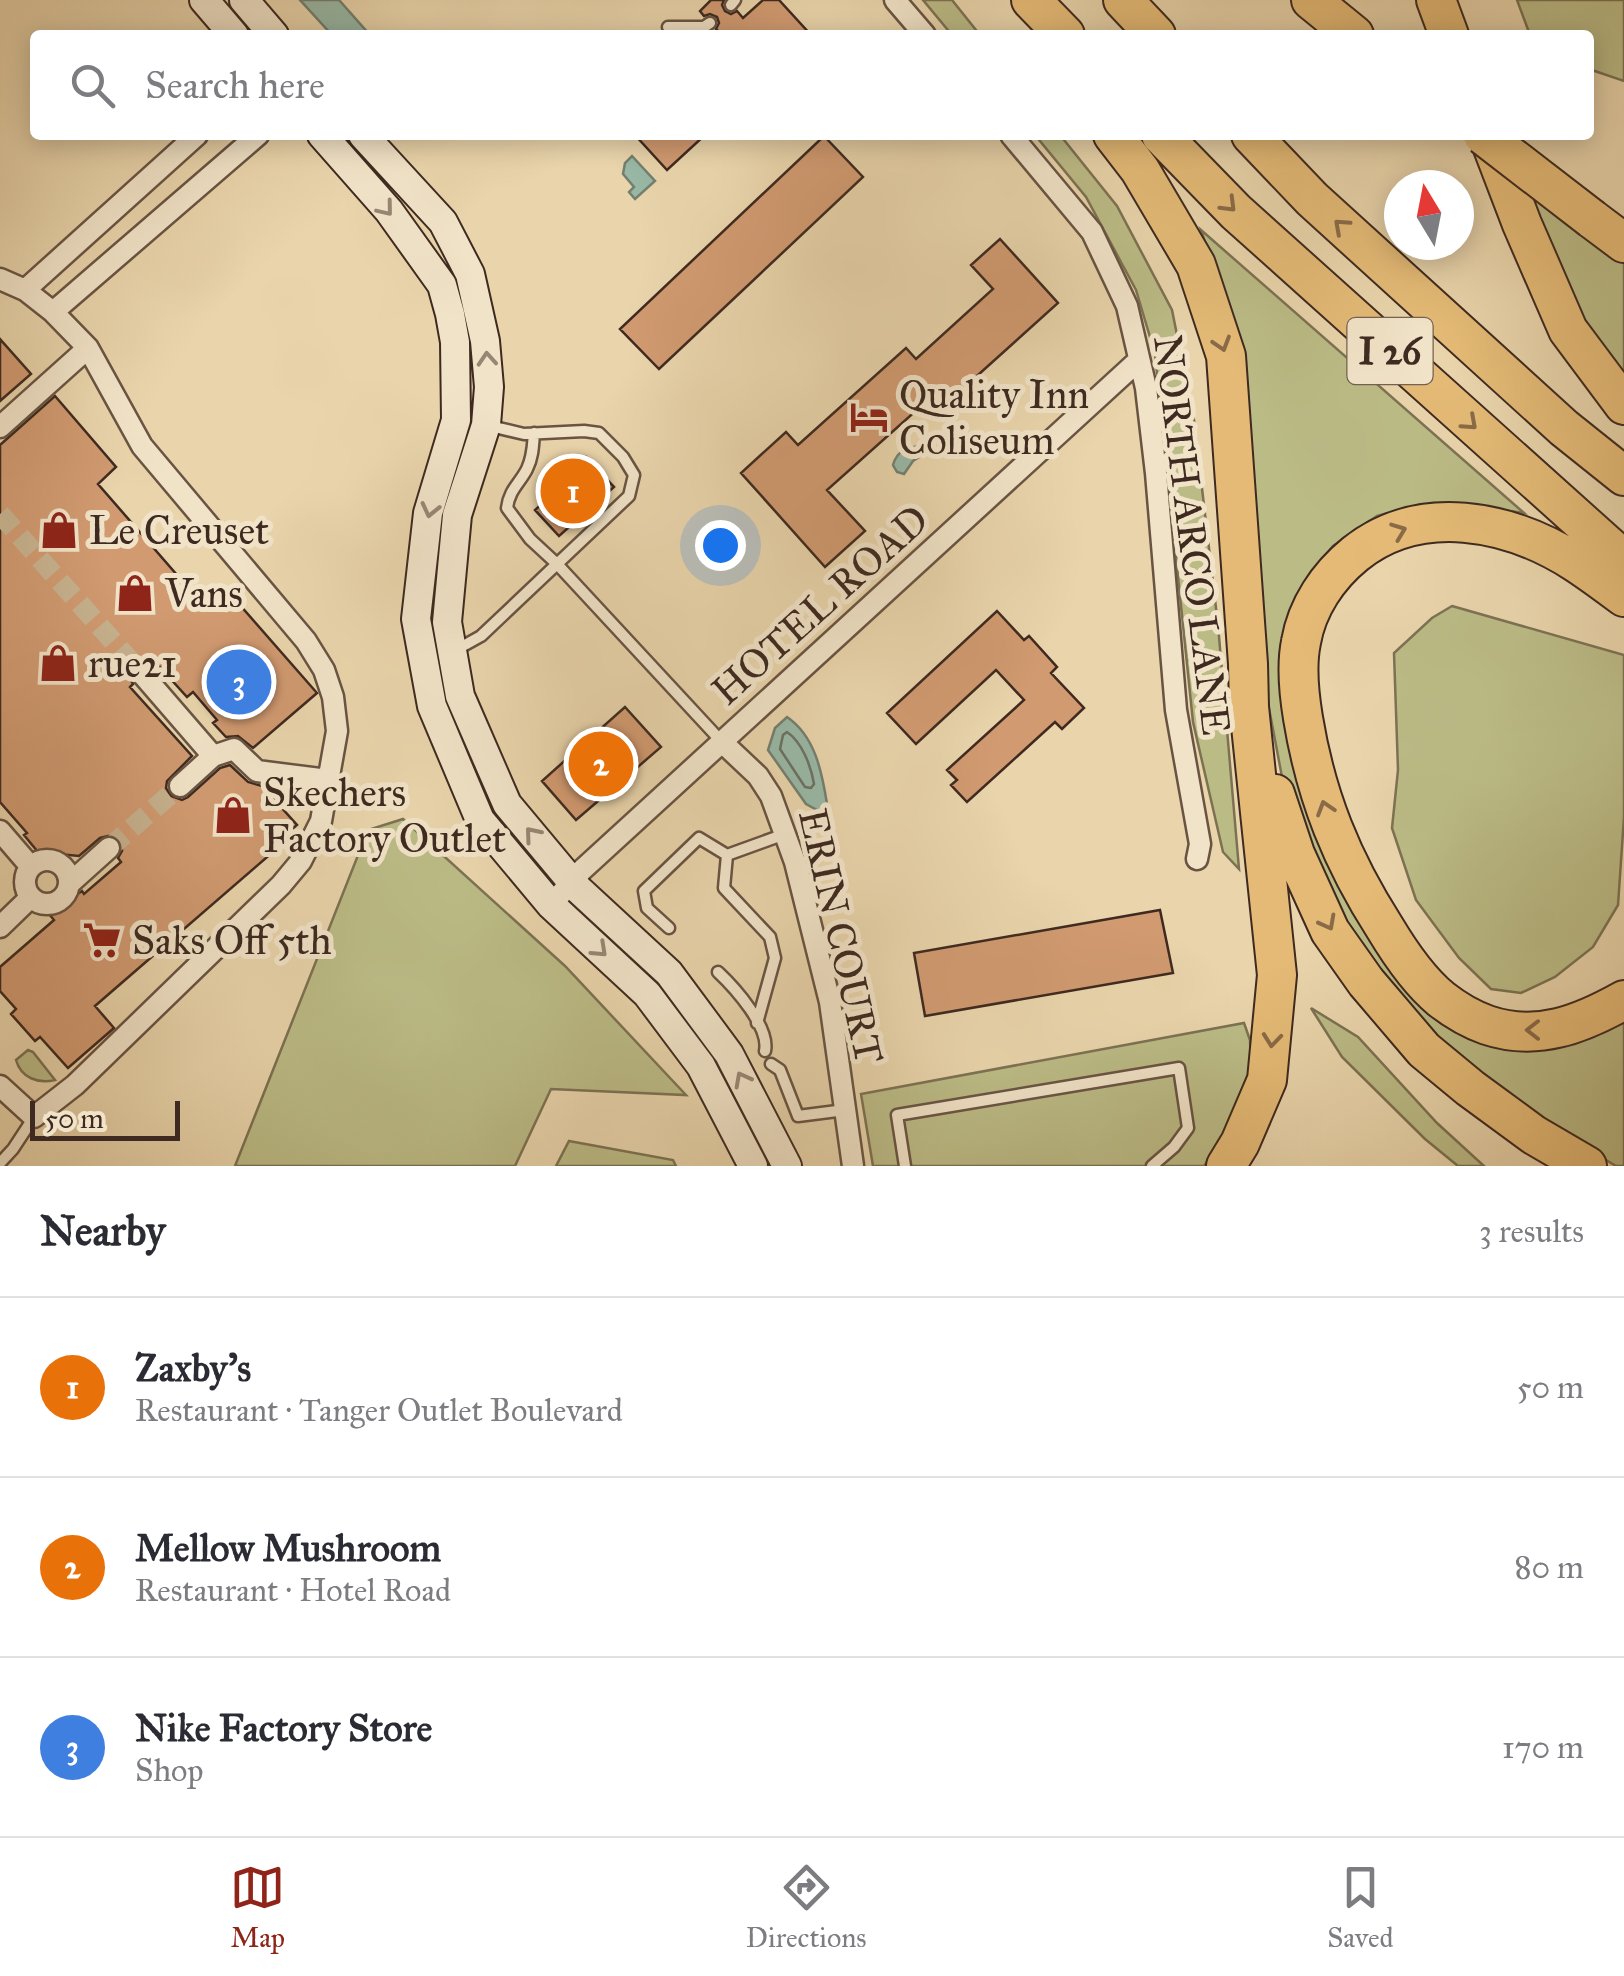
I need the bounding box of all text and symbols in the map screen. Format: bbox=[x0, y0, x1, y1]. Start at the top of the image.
search box bbox=[30, 30, 1594, 140]
icon: search bbox=[65, 58, 120, 113]
text: Search here bbox=[145, 62, 325, 108]
north arrow bbox=[1384, 170, 1474, 260]
one-way arrow bbox=[1218, 193, 1236, 211]
one-way arrow bbox=[374, 197, 392, 215]
one-way arrow bbox=[1334, 219, 1353, 237]
road number: I 26 bbox=[1348, 318, 1432, 384]
street label: NORTH ARCO LANE bbox=[1143, 332, 1241, 738]
one-way arrow bbox=[1210, 335, 1231, 352]
one-way arrow bbox=[476, 351, 498, 367]
place label: Quality Inn Coliseum bbox=[899, 370, 1089, 465]
hotel icon: Quality Inn Coliseum bbox=[848, 396, 890, 438]
one-way arrow bbox=[1458, 411, 1477, 429]
pin: 1 bbox=[540, 454, 606, 528]
street label: HOTEL ROAD bbox=[702, 495, 938, 715]
one-way arrow bbox=[421, 501, 442, 518]
place label: Le Creuset bbox=[89, 506, 269, 555]
shop icon: Le Creuset bbox=[38, 509, 80, 551]
your location bbox=[695, 520, 746, 571]
one-way arrow bbox=[1389, 523, 1407, 543]
place label: Vans bbox=[164, 569, 243, 618]
shop icon: Vans bbox=[114, 572, 156, 614]
place label: rue21 bbox=[88, 639, 177, 688]
shop icon: rue21 bbox=[37, 642, 79, 684]
pin: 3 bbox=[206, 644, 272, 720]
pin: 2 bbox=[568, 726, 634, 802]
place label: Skechers Factory Outlet bbox=[263, 768, 506, 863]
shop icon: Skechers Factory Outlet bbox=[212, 794, 254, 836]
one-way arrow bbox=[1316, 801, 1337, 818]
street label: ERIN COURT bbox=[788, 804, 894, 1068]
one-way arrow bbox=[525, 827, 543, 846]
one-way arrow bbox=[1315, 913, 1335, 931]
place label: Saks Off 5th bbox=[132, 916, 332, 965]
supermarket icon: Saks Off 5th bbox=[81, 919, 123, 961]
one-way arrow bbox=[588, 938, 607, 956]
one-way arrow bbox=[1525, 1019, 1540, 1041]
one-way arrow bbox=[1262, 1032, 1283, 1048]
one-way arrow bbox=[735, 1072, 754, 1090]
scale bar bbox=[30, 1096, 180, 1140]
text: 50 m bbox=[45, 1101, 104, 1136]
text: Nearby bbox=[40, 1205, 165, 1257]
text: 3 results bbox=[1479, 1212, 1584, 1251]
text: Zaxby's bbox=[135, 1345, 251, 1391]
text: 1 bbox=[66, 1368, 79, 1407]
text: 50 m bbox=[1517, 1368, 1584, 1407]
text: Restaurant · Tanger Outlet Boulevard bbox=[135, 1391, 623, 1430]
text: Mellow Mushroom bbox=[135, 1525, 441, 1571]
text: 2 bbox=[65, 1548, 80, 1587]
text: 80 m bbox=[1515, 1548, 1584, 1587]
text: Restaurant · Hotel Road bbox=[135, 1571, 451, 1610]
text: Nike Factory Store bbox=[135, 1705, 432, 1751]
text: 3 bbox=[66, 1728, 79, 1767]
text: 170 m bbox=[1502, 1728, 1584, 1767]
text: Shop bbox=[135, 1751, 203, 1790]
tab: Map bbox=[230, 1860, 285, 1955]
tab: Directions bbox=[746, 1860, 867, 1955]
tab: Saved bbox=[1327, 1860, 1394, 1955]

